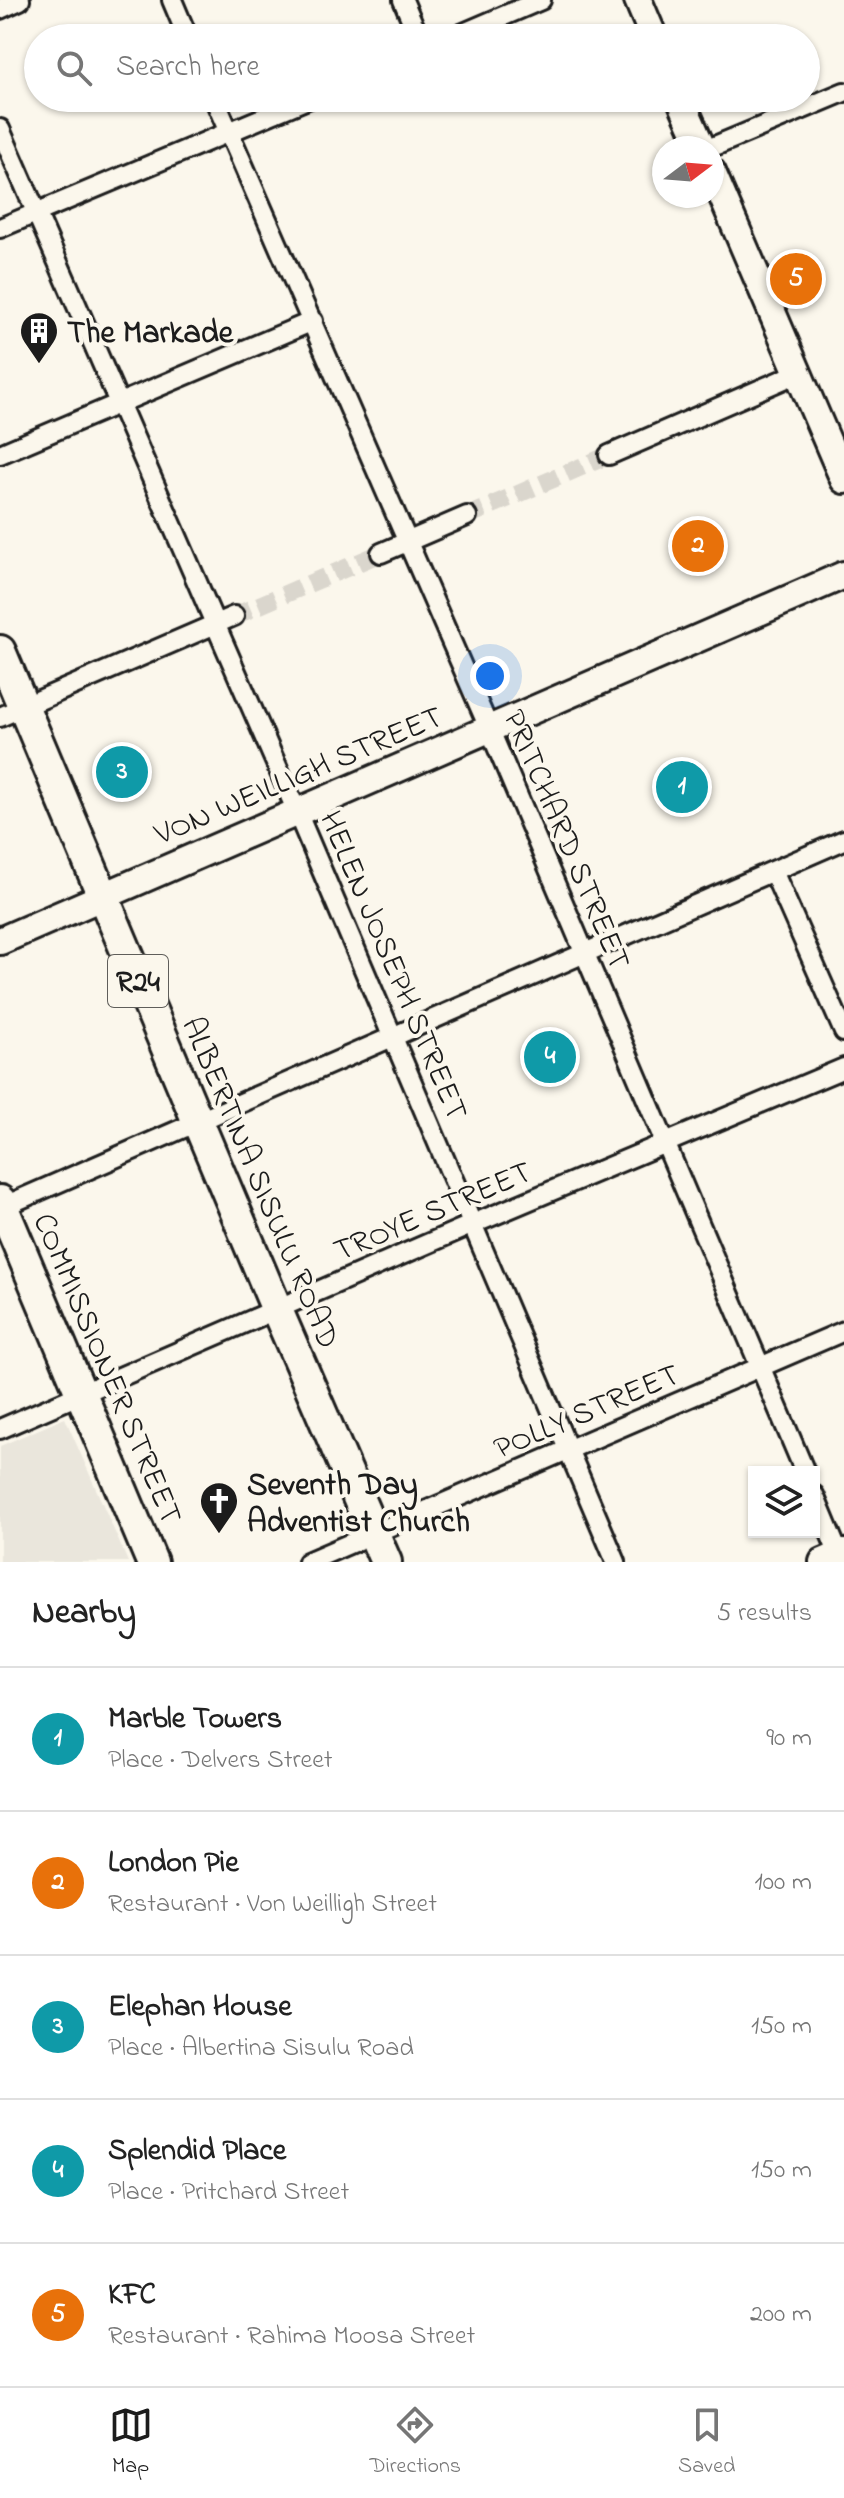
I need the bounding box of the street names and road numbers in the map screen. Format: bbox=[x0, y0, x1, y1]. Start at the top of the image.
street label: VON WEILLIGH STREET bbox=[147, 695, 451, 860]
street label: PRITCHARD STREET bbox=[489, 703, 641, 978]
street label: HELEN JOSEPH STREET bbox=[305, 804, 478, 1128]
road number: R24 bbox=[108, 955, 168, 1007]
street label: ALBERTINA SISULU ROAD bbox=[168, 1010, 350, 1357]
street label: TROYE STREET bbox=[327, 1150, 540, 1276]
street label: COMMISSIONER STREET bbox=[19, 1206, 193, 1532]
street label: POLLY STREET bbox=[487, 1353, 688, 1473]

